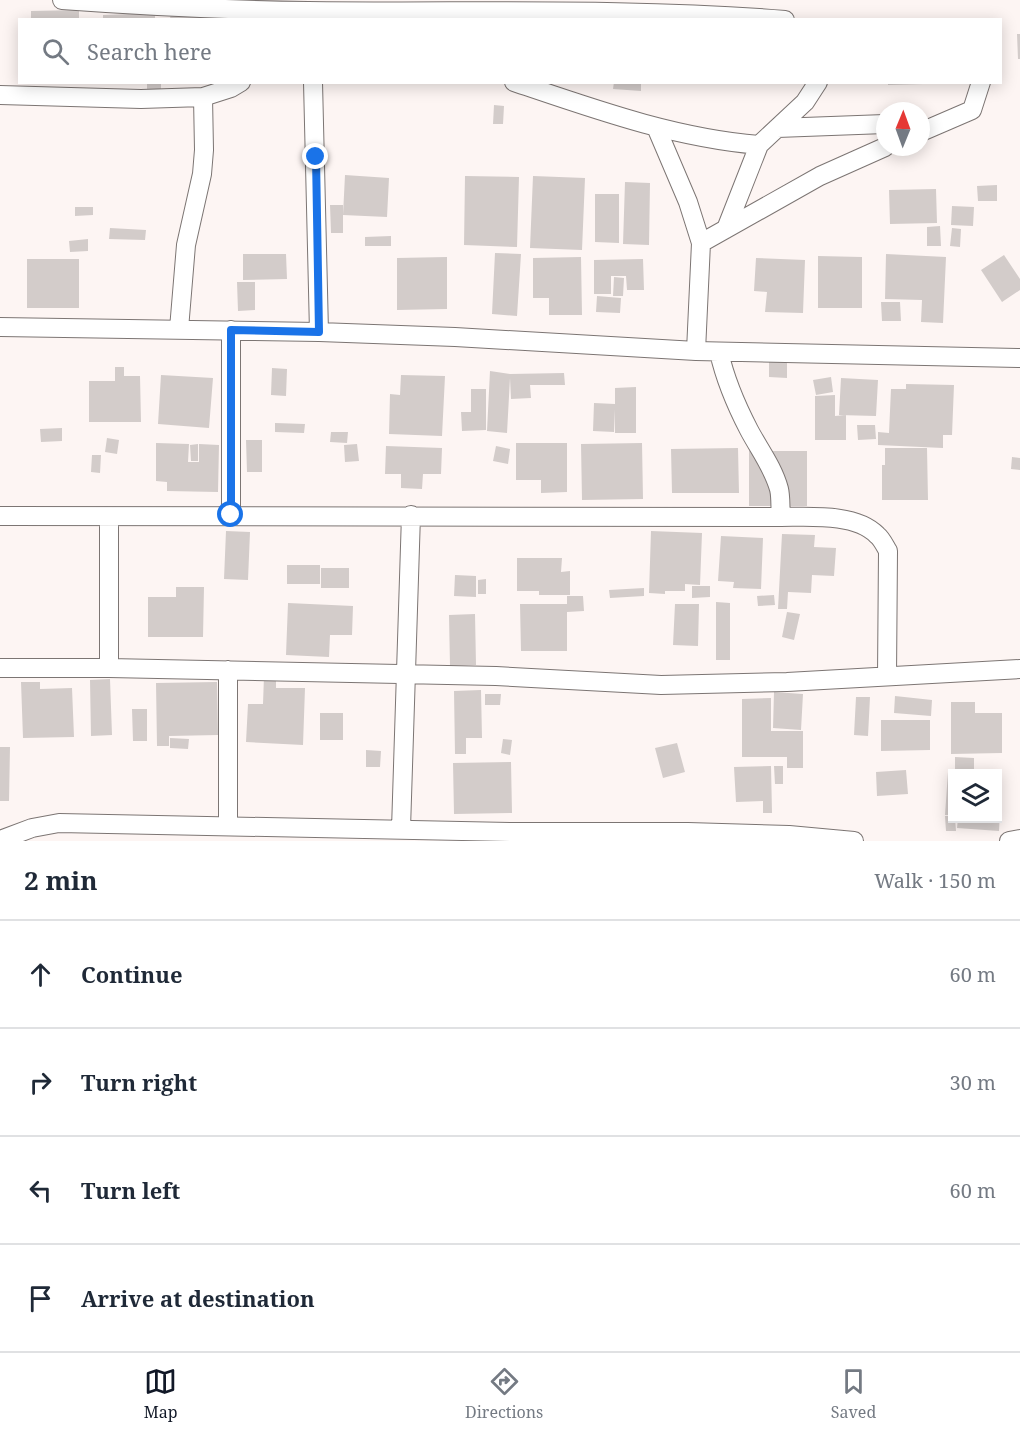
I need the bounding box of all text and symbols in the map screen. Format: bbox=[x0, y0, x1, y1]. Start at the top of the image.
search box bbox=[18, 18, 1002, 84]
icon: search bbox=[39, 35, 72, 68]
text: Search here bbox=[87, 36, 212, 66]
north arrow bbox=[876, 102, 930, 156]
route end bbox=[302, 143, 328, 169]
route start bbox=[217, 501, 243, 527]
map controls bbox=[948, 769, 1002, 823]
button: layers bbox=[948, 769, 1002, 823]
text: 2 min bbox=[24, 862, 98, 898]
text: Walk · 150 m bbox=[874, 867, 996, 894]
icon: ahead bbox=[24, 958, 57, 991]
text: Continue bbox=[81, 959, 183, 989]
text: 60 m bbox=[950, 961, 996, 988]
icon: right bbox=[24, 1066, 57, 1099]
text: Turn right bbox=[81, 1067, 197, 1097]
text: 30 m bbox=[950, 1069, 996, 1096]
icon: left bbox=[24, 1174, 57, 1207]
text: Turn left bbox=[81, 1175, 180, 1205]
text: 60 m bbox=[950, 1177, 996, 1204]
icon: arrive bbox=[24, 1282, 57, 1315]
text: Arrive at destination bbox=[81, 1283, 315, 1313]
tab: Map bbox=[144, 1365, 178, 1423]
tab: Directions bbox=[465, 1365, 543, 1423]
tab: Saved bbox=[831, 1365, 876, 1423]

